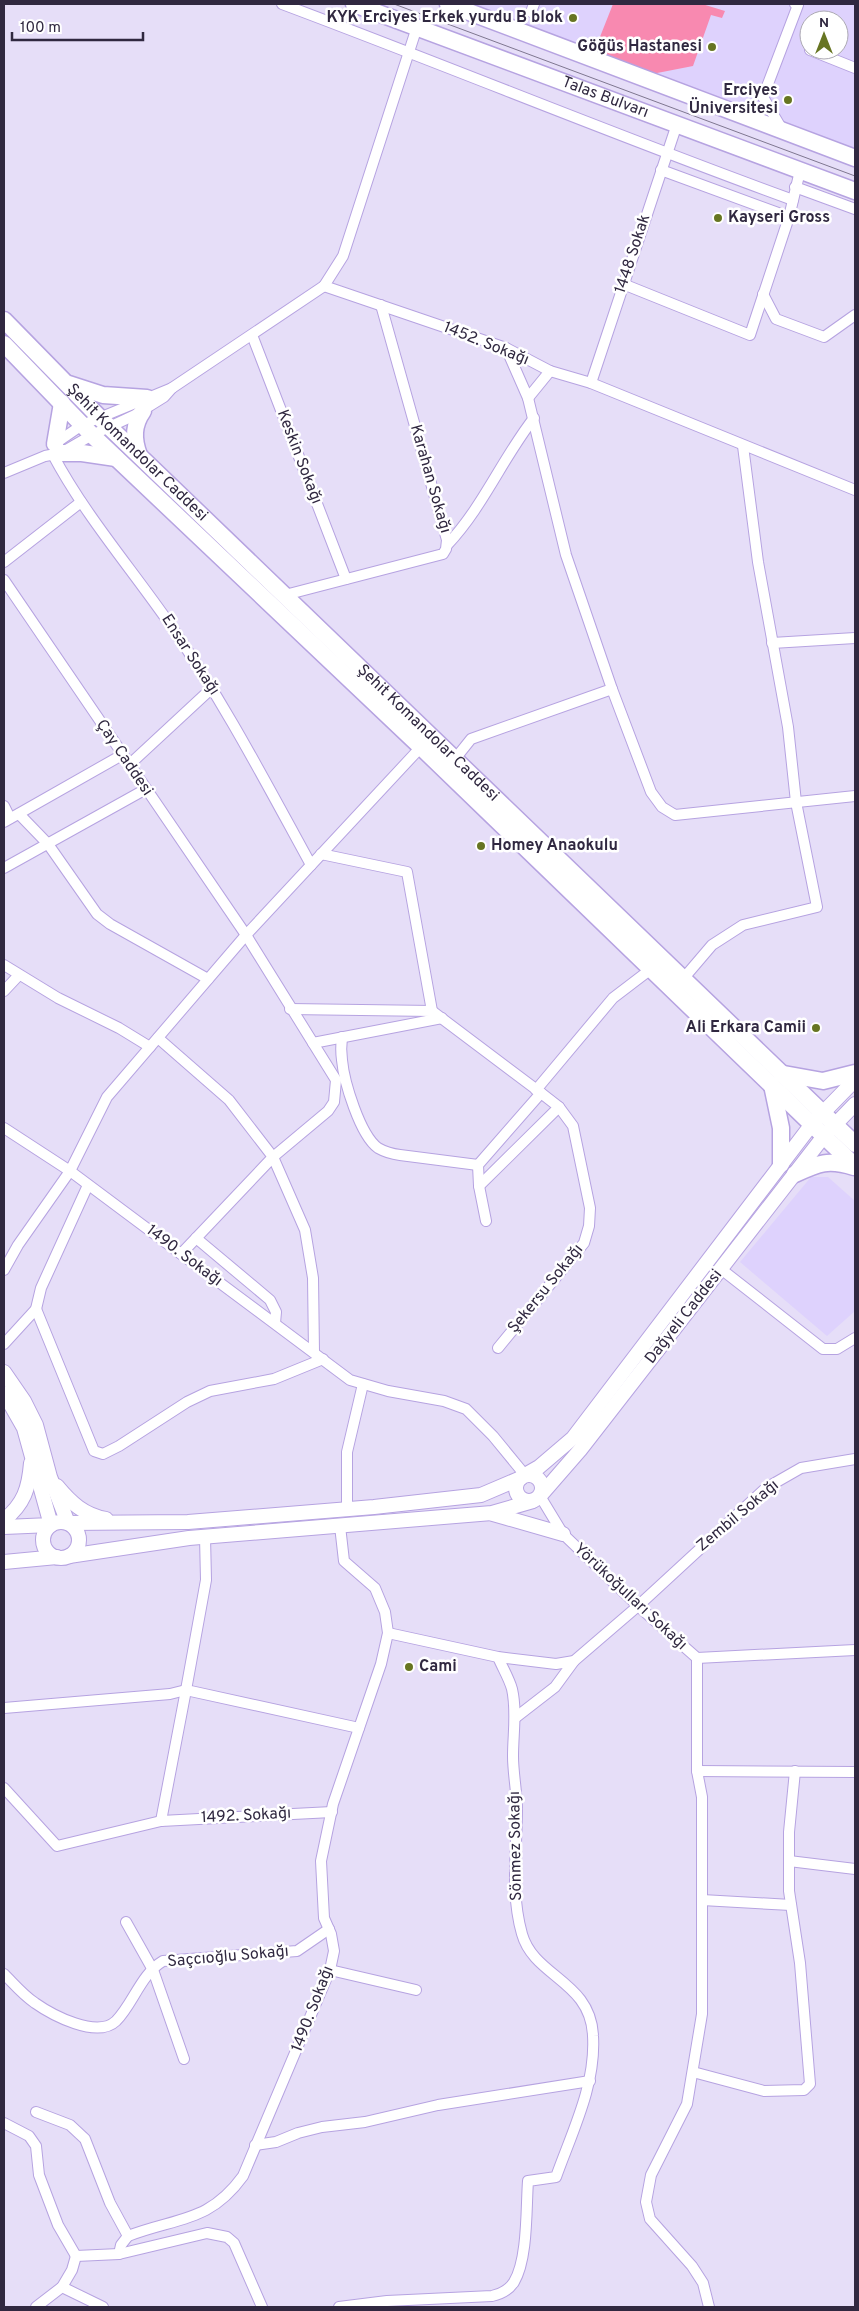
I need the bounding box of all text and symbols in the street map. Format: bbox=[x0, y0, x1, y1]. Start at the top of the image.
place label: KYK Erciyes Erkek yurdu B blok bbox=[326, 8, 563, 28]
scale bar bbox=[12, 10, 144, 42]
north arrow bbox=[799, 10, 849, 60]
marker: KYK Erciyes Erkek yurdu B blok bbox=[567, 12, 579, 24]
text: N bbox=[819, 15, 829, 32]
text: 100 m bbox=[20, 19, 61, 38]
place label: Göğüs Hastanesi bbox=[577, 37, 702, 57]
marker: Göğüs Hastanesi bbox=[706, 41, 718, 53]
street label: Talas Bulvarı bbox=[559, 72, 651, 123]
place label: Erciyes Üniversitesi bbox=[689, 81, 778, 119]
marker: Erciyes Üniversitesi bbox=[782, 94, 794, 106]
place label: Kayseri Gross bbox=[728, 208, 830, 228]
street label: 1448 Sokak bbox=[611, 212, 655, 296]
marker: Kayseri Gross bbox=[712, 212, 724, 224]
street label: 1452. Sokağı bbox=[440, 318, 532, 370]
street label: Şehit Komandolar Caddesi bbox=[62, 380, 212, 526]
street label: Keskin Sokağı bbox=[272, 407, 326, 507]
street label: Karahan Sokağı bbox=[405, 422, 455, 536]
street label: Ensar Sokağı bbox=[156, 611, 224, 699]
street label: Şehit Komandolar Caddesi bbox=[353, 660, 503, 806]
street label: Çay Caddesi bbox=[91, 716, 157, 800]
place label: Homey Anaokulu bbox=[491, 836, 618, 856]
marker: Homey Anaokulu bbox=[475, 840, 487, 852]
place label: Ali Erkara Camii bbox=[685, 1018, 806, 1038]
marker: Ali Erkara Camii bbox=[810, 1022, 822, 1034]
street label: 1490. Sokağı bbox=[142, 1221, 226, 1291]
street label: Şekersu Sokağı bbox=[504, 1240, 588, 1338]
street label: Dağyeli Caddesi bbox=[641, 1266, 727, 1368]
street label: Zembil Sokağı bbox=[693, 1476, 783, 1556]
street label: Yörükoğulları Sokağı bbox=[569, 1539, 691, 1655]
place label: Cami bbox=[419, 1657, 457, 1677]
marker: Cami bbox=[403, 1661, 415, 1673]
street label: Sönmez Sokağı bbox=[505, 1791, 527, 1901]
street label: 1492. Sokağı bbox=[200, 1804, 292, 1828]
street label: Saçcıoğlu Sokağı bbox=[167, 1942, 289, 1972]
street label: 1490. Sokağı bbox=[287, 1963, 339, 2055]

